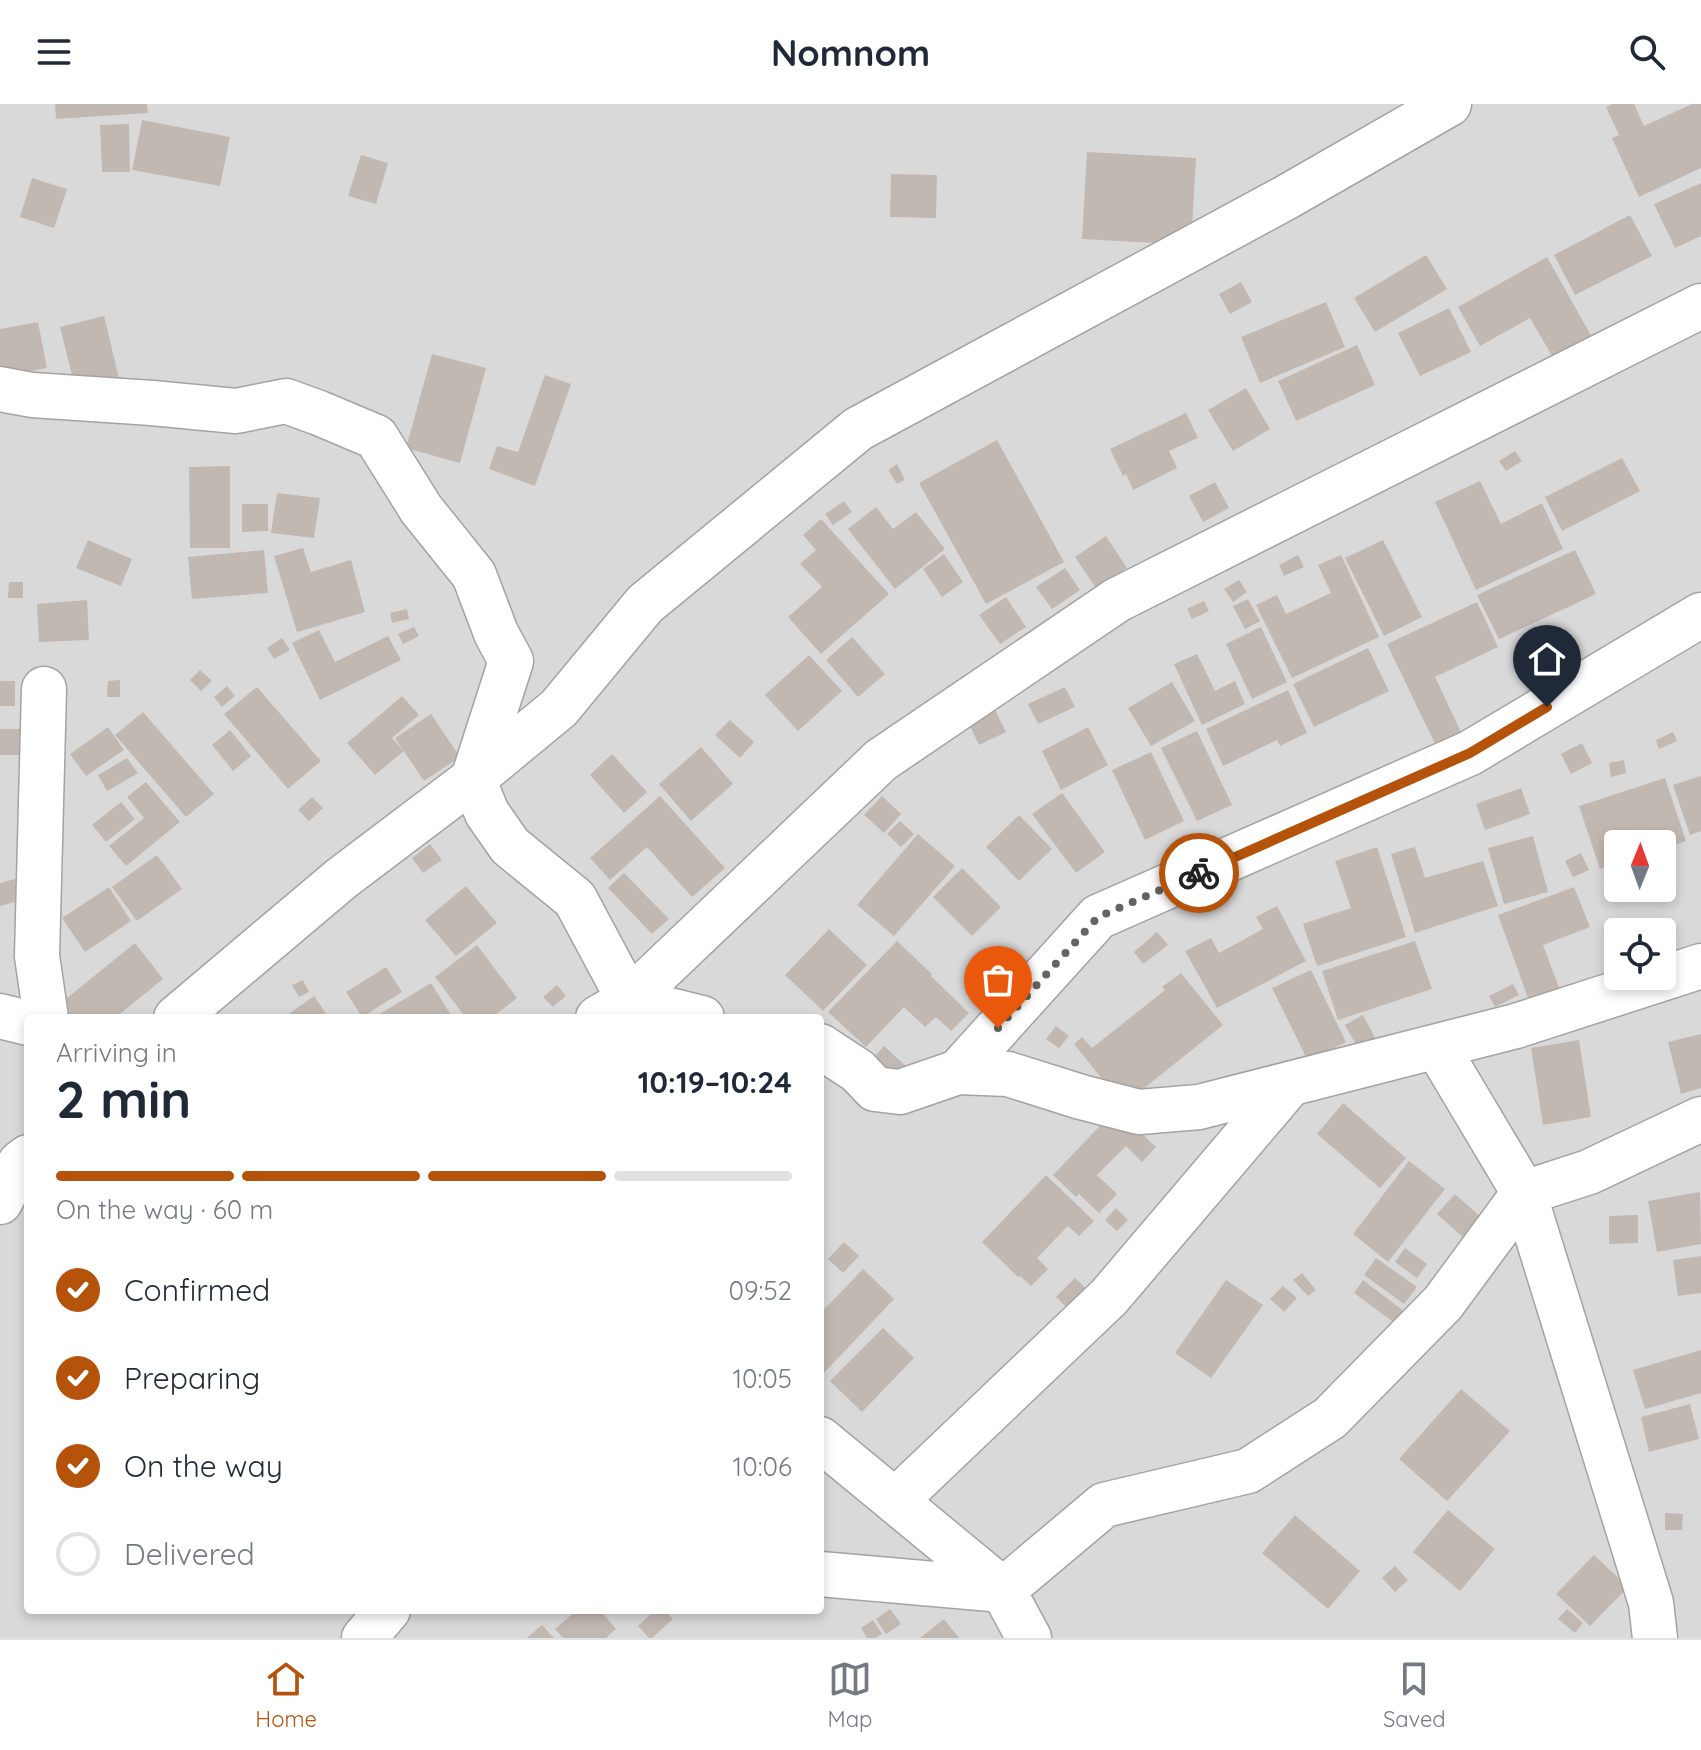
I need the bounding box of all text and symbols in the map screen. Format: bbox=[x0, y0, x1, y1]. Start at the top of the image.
icon: menu bbox=[32, 30, 76, 74]
text: Nomnom bbox=[771, 30, 930, 75]
icon: search bbox=[1625, 30, 1669, 74]
pin bbox=[1513, 625, 1581, 707]
icon: home bbox=[1525, 637, 1569, 681]
north arrow bbox=[1604, 830, 1676, 902]
map controls bbox=[1604, 830, 1676, 990]
courier bbox=[1159, 833, 1239, 913]
icon: bike bbox=[1177, 851, 1221, 895]
button: locate bbox=[1604, 918, 1676, 990]
pin bbox=[964, 946, 1032, 1028]
icon: bag bbox=[976, 958, 1020, 1002]
text: Arriving in bbox=[56, 1036, 177, 1069]
text: 10:19–10:24 bbox=[638, 1063, 792, 1101]
text: 2 min bbox=[56, 1066, 191, 1131]
text: On the way · 60 m bbox=[56, 1193, 273, 1226]
icon: check bbox=[56, 1268, 100, 1312]
text: Confirmed bbox=[124, 1271, 270, 1309]
text: 09:52 bbox=[729, 1274, 792, 1307]
icon: check bbox=[56, 1356, 100, 1400]
text: Preparing bbox=[124, 1359, 260, 1397]
text: 10:05 bbox=[732, 1362, 792, 1395]
icon: check bbox=[56, 1444, 100, 1488]
text: On the way bbox=[124, 1447, 283, 1485]
text: 10:06 bbox=[733, 1450, 792, 1483]
text: Delivered bbox=[124, 1535, 255, 1573]
tab: Home bbox=[255, 1657, 317, 1733]
tab: Map bbox=[828, 1657, 872, 1733]
tab: Saved bbox=[1383, 1657, 1446, 1733]

